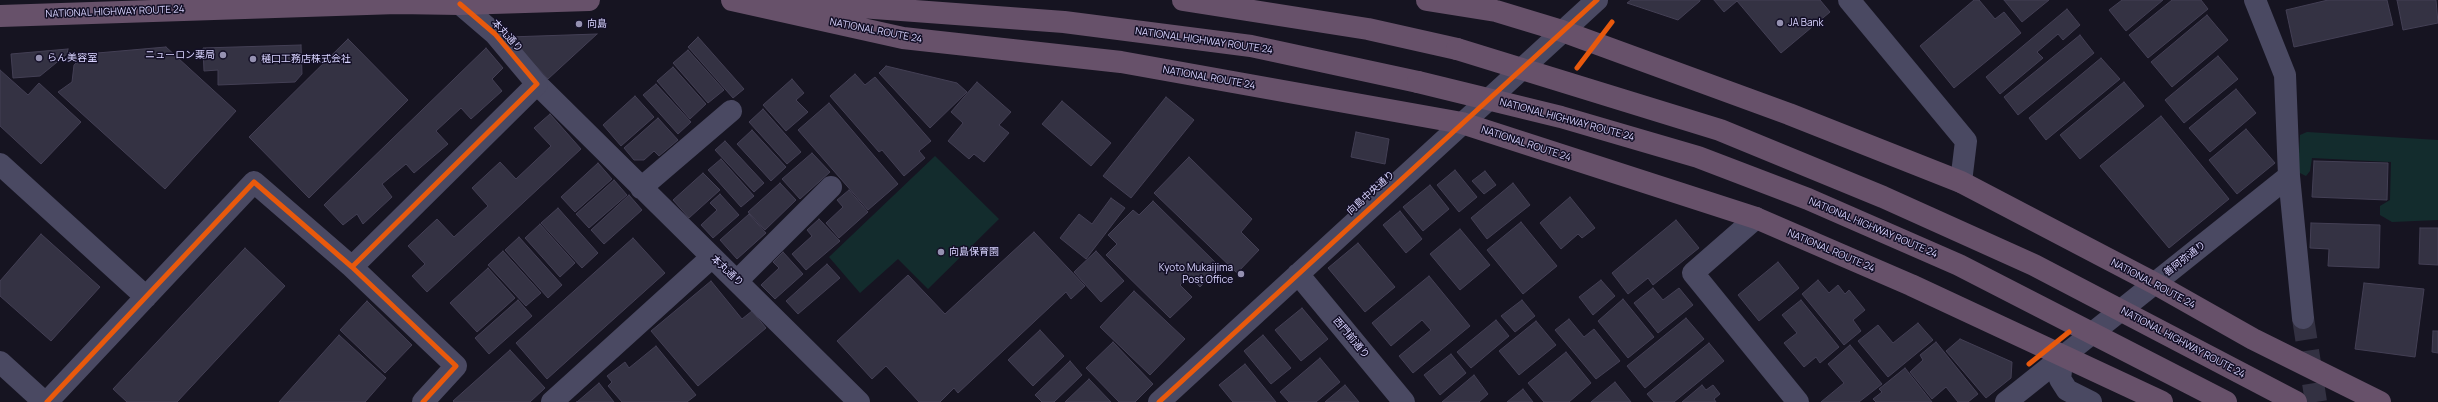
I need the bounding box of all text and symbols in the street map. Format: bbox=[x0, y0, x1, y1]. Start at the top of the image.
street label: NATIONAL HIGHWAY ROUTE 24 bbox=[45, 4, 185, 20]
street label: NATIONAL ROUTE 24 bbox=[829, 16, 923, 46]
street label: 本丸通り bbox=[489, 17, 525, 55]
place label: JA Bank bbox=[1788, 17, 1823, 29]
place label: 向島 bbox=[587, 18, 607, 30]
marker: JA Bank bbox=[1775, 18, 1785, 28]
marker: 向島 bbox=[574, 19, 584, 29]
street label: NATIONAL HIGHWAY ROUTE 24 bbox=[1134, 25, 1274, 57]
place label: ニューロン薬局 bbox=[145, 49, 215, 61]
marker: ニューロン薬局 bbox=[218, 50, 228, 60]
place label: らん美容室 bbox=[47, 52, 97, 64]
marker: らん美容室 bbox=[34, 53, 44, 63]
place label: 樋口工務店株式会社 bbox=[261, 53, 351, 65]
marker: 樋口工務店株式会社 bbox=[248, 54, 258, 64]
street label: NATIONAL ROUTE 24 bbox=[1162, 64, 1256, 92]
street label: NATIONAL HIGHWAY ROUTE 24 bbox=[1498, 96, 1636, 144]
street label: NATIONAL ROUTE 24 bbox=[1479, 124, 1573, 164]
street label: 向島中央通り bbox=[1345, 168, 1397, 218]
street label: NATIONAL HIGHWAY ROUTE 24 bbox=[1807, 195, 1939, 261]
street label: NATIONAL ROUTE 24 bbox=[1785, 227, 1877, 275]
street label: 善阿弥通り bbox=[2162, 239, 2208, 279]
place label: 向島保育園 bbox=[949, 246, 999, 258]
marker: 向島保育園 bbox=[936, 247, 946, 257]
street label: 本丸通り bbox=[708, 253, 746, 289]
street label: NATIONAL ROUTE 24 bbox=[2109, 257, 2197, 311]
place label: Kyoto Mukaijima Post Office bbox=[1159, 262, 1233, 286]
marker: Kyoto Mukaijima Post Office bbox=[1236, 269, 1246, 279]
street label: NATIONAL HIGHWAY ROUTE 24 bbox=[2119, 305, 2247, 381]
street label: 西門前通り bbox=[1330, 315, 1372, 361]

